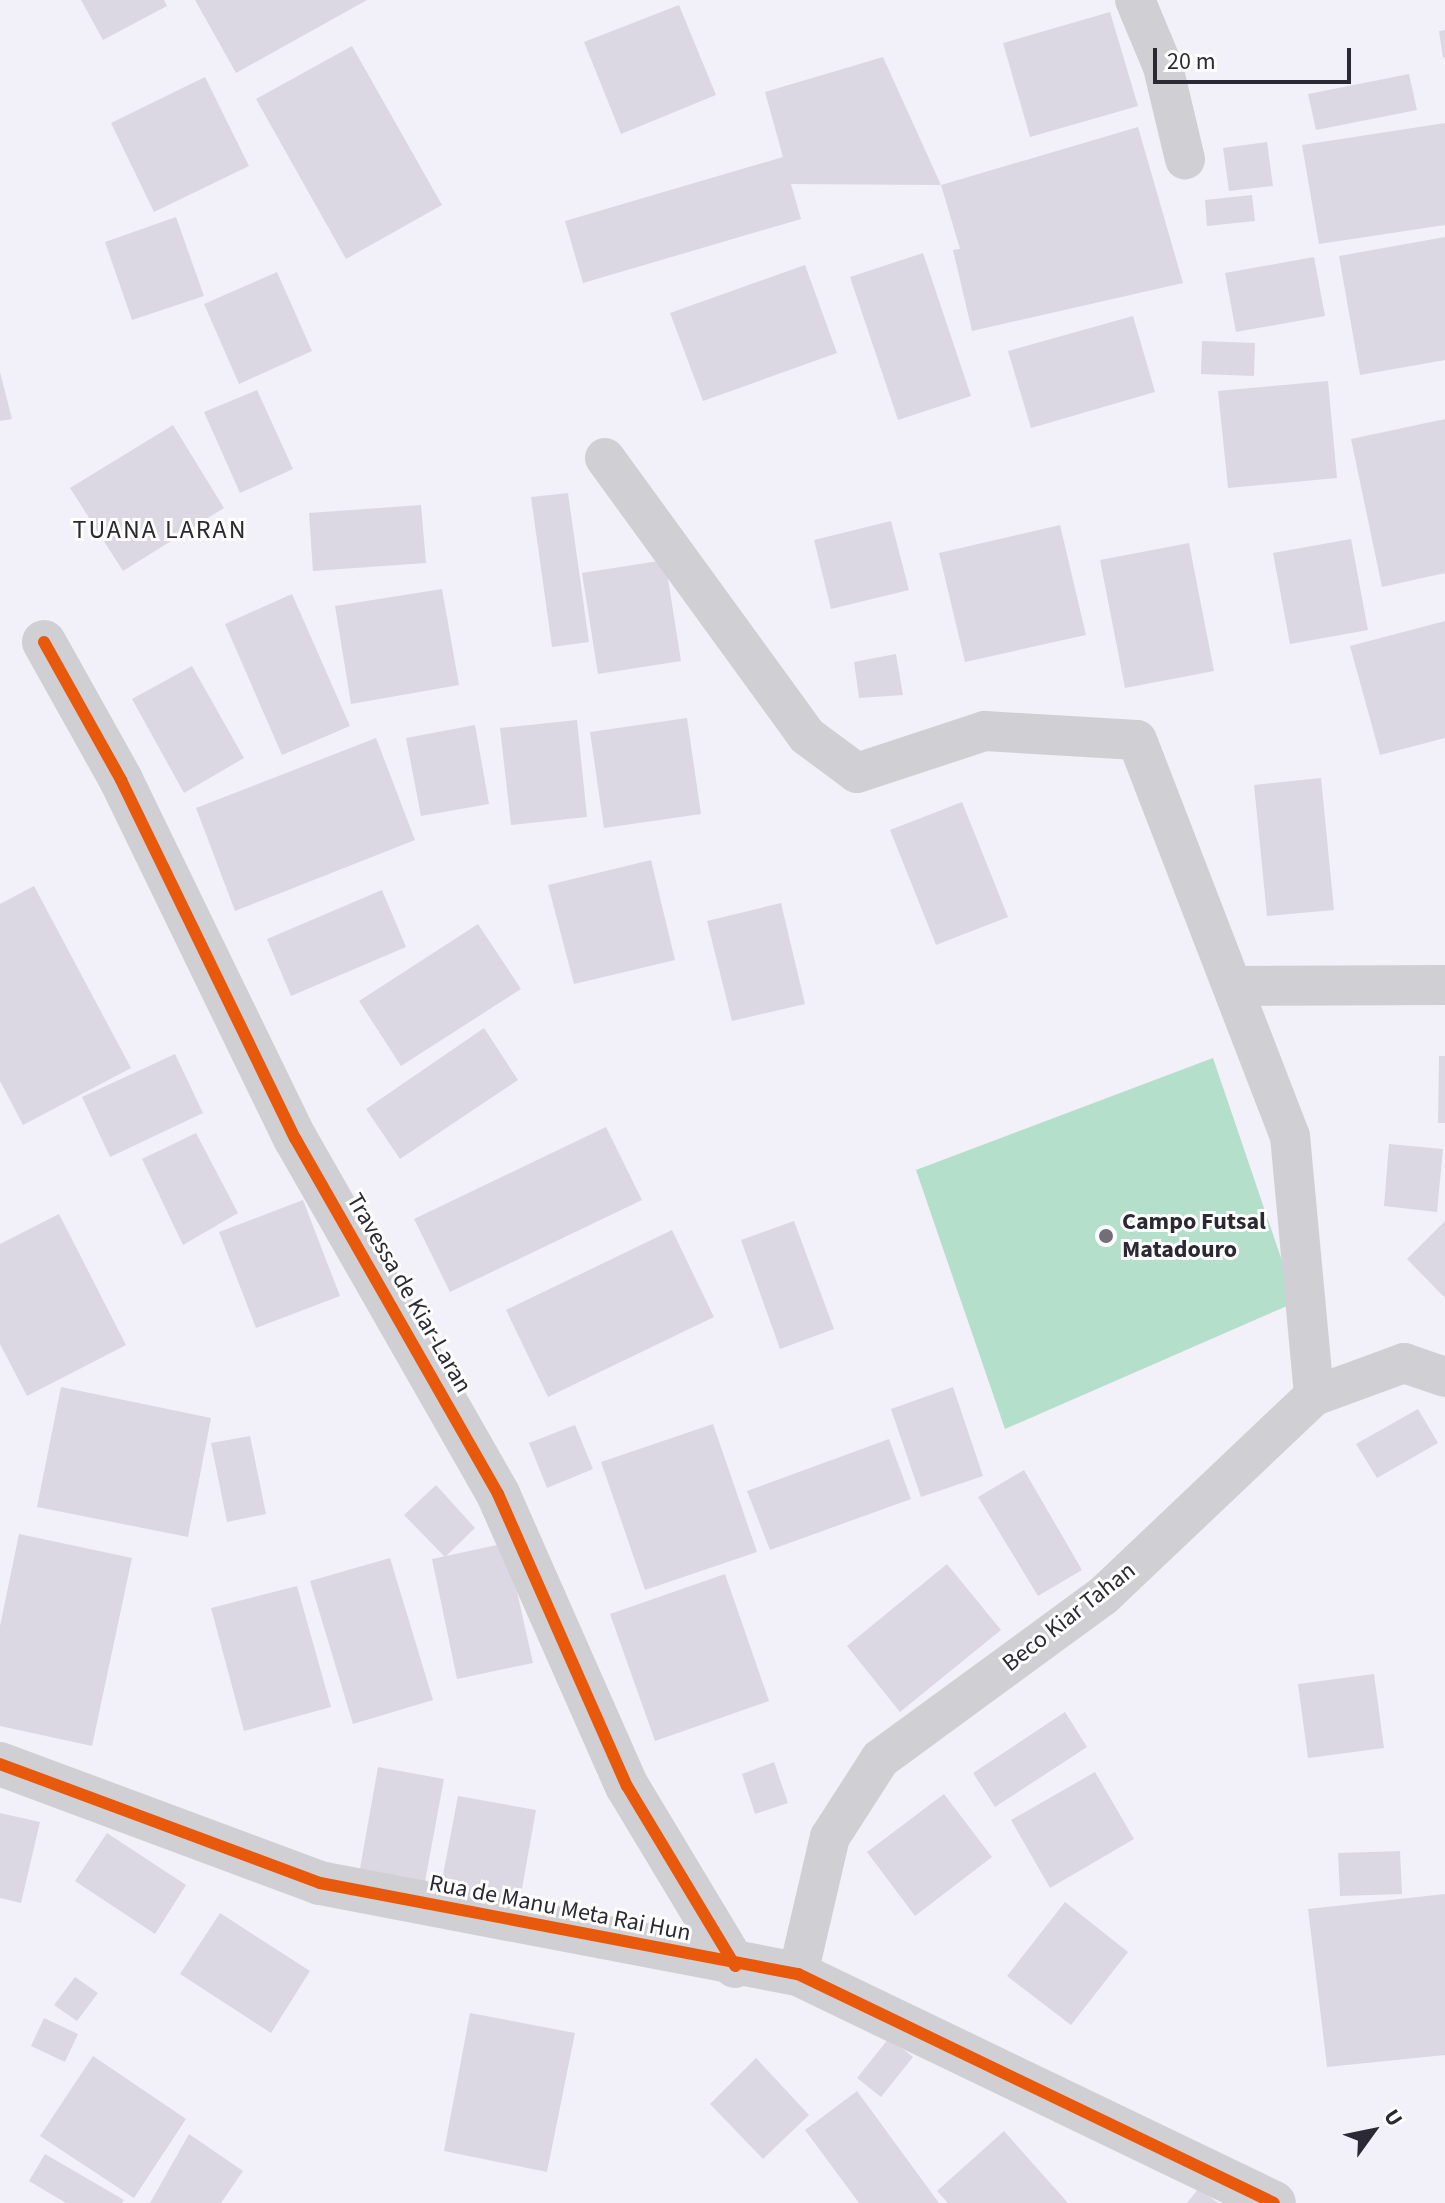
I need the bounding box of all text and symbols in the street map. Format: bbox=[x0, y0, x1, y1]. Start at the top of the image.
scale bar bbox=[1157, 32, 1355, 82]
text: 20 m bbox=[1167, 44, 1216, 79]
district label: TUANA LARAN bbox=[72, 514, 248, 546]
street label: Travessa de Kiar-Laran bbox=[340, 1188, 478, 1398]
place label: Campo Futsal Matadouro bbox=[1122, 1208, 1266, 1264]
marker: Campo Futsal Matadouro bbox=[1097, 1227, 1115, 1245]
street label: Beco Kiar Tahan bbox=[997, 1556, 1141, 1678]
street label: Rua de Manu Meta Rai Hun bbox=[427, 1868, 693, 1948]
north arrow bbox=[1333, 2091, 1413, 2171]
text: U bbox=[1376, 2103, 1411, 2133]

